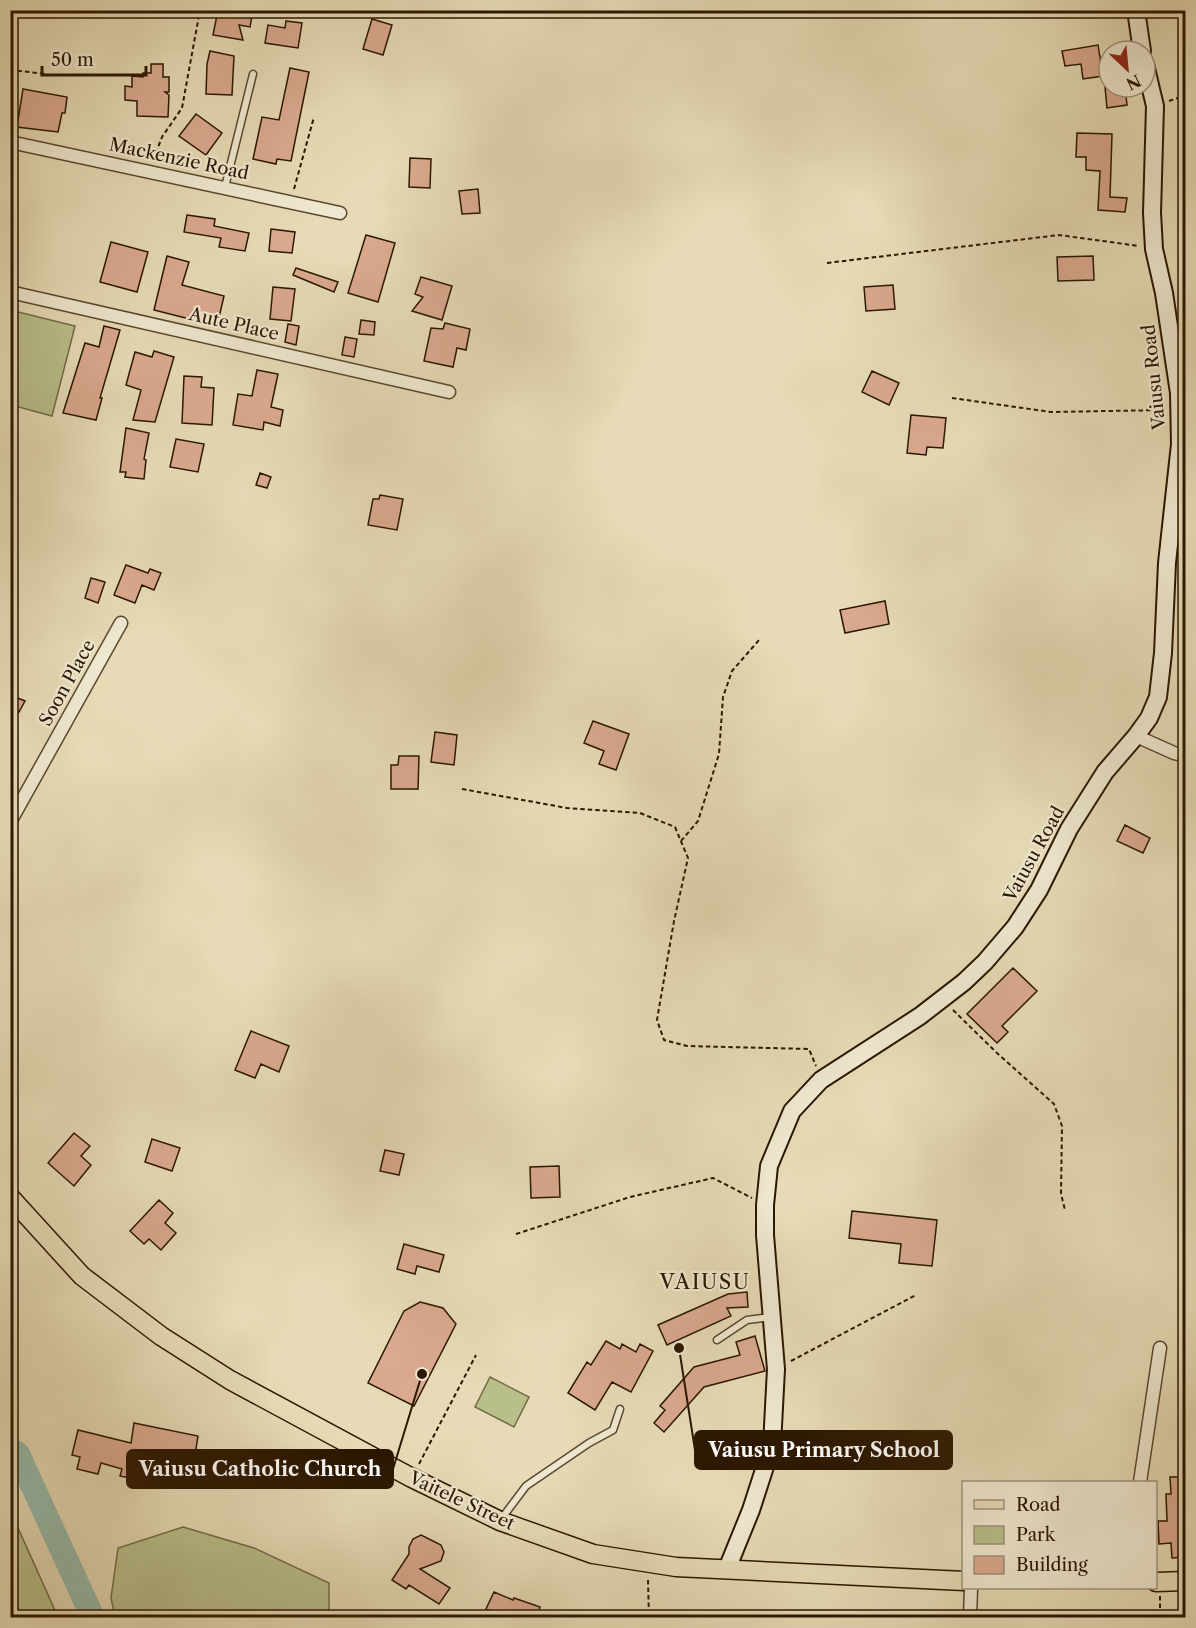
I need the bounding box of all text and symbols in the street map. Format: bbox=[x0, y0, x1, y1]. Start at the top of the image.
scale bar bbox=[42, 39, 146, 77]
north arrow bbox=[1097, 39, 1157, 99]
text: 50 m bbox=[51, 49, 94, 71]
text: N bbox=[1123, 70, 1144, 95]
street label: Mackenzie Road bbox=[107, 133, 251, 185]
street label: Aute Place bbox=[186, 303, 281, 345]
street label: Vaiusu Road bbox=[1138, 323, 1171, 432]
street label: Soon Place bbox=[34, 636, 100, 730]
street label: Vaiusu Road bbox=[998, 802, 1069, 906]
district label: VAIUSU bbox=[659, 1269, 750, 1294]
callout: Vaiusu Primary School bbox=[695, 1431, 952, 1469]
text: Vaiusu Primary School bbox=[707, 1438, 940, 1462]
callout: Vaiusu Catholic Church bbox=[127, 1450, 393, 1488]
text: Vaiusu Catholic Church bbox=[138, 1457, 382, 1481]
street label: Vaitele Street bbox=[405, 1467, 519, 1535]
legend bbox=[962, 1481, 1157, 1589]
text: Road bbox=[1016, 1494, 1061, 1516]
text: Park bbox=[1016, 1524, 1057, 1546]
text: Building bbox=[1016, 1554, 1088, 1576]

